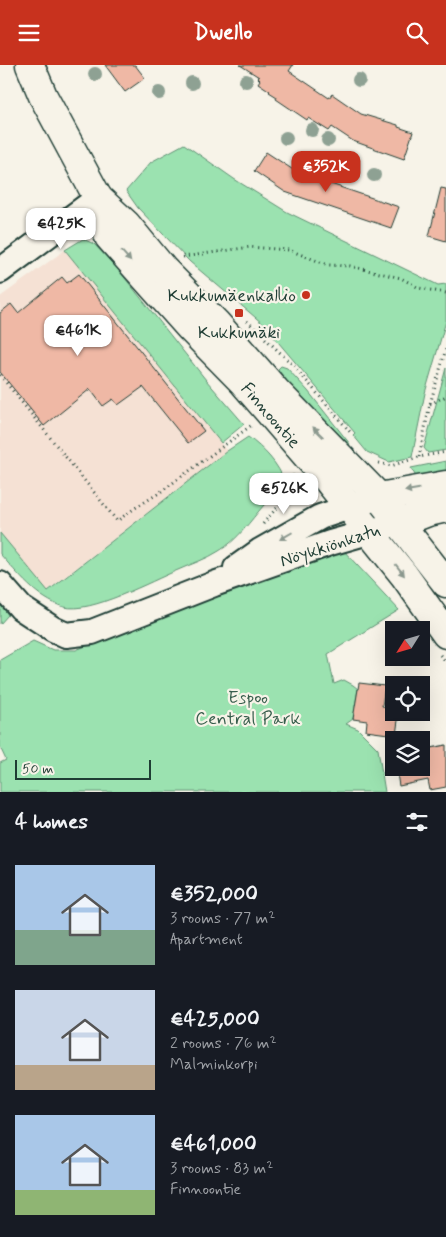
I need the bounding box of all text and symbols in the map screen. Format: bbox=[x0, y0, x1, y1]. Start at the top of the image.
icon: menu bbox=[15, 19, 43, 47]
text: Dwello bbox=[193, 19, 253, 47]
icon: search bbox=[403, 19, 431, 47]
pin: €352K bbox=[291, 151, 361, 193]
text: €352K bbox=[302, 156, 350, 177]
pin: €425K bbox=[26, 207, 96, 250]
text: €425K bbox=[37, 213, 85, 234]
one-way arrow bbox=[120, 250, 132, 262]
place label: Kukkumäenkallio bbox=[168, 284, 296, 308]
marker: Kukkumäenkallio bbox=[300, 289, 312, 301]
marker: Kukkumäki bbox=[233, 307, 245, 319]
pin: €461K bbox=[43, 315, 113, 357]
text: €461K bbox=[55, 320, 101, 341]
place label: Kukkumäki bbox=[198, 321, 280, 345]
street label: Finnoontie bbox=[235, 378, 306, 454]
one-way arrow bbox=[312, 426, 324, 438]
pin: €526K bbox=[249, 473, 319, 515]
text: €526K bbox=[260, 478, 308, 499]
one-way arrow bbox=[404, 487, 420, 495]
street label: Nöykkiönkatu bbox=[277, 518, 384, 573]
one-way arrow bbox=[279, 532, 294, 540]
one-way arrow bbox=[395, 564, 405, 577]
north arrow bbox=[385, 621, 430, 666]
map controls bbox=[385, 621, 430, 776]
button: locate bbox=[385, 676, 430, 721]
park label: Espoo Central Park bbox=[195, 686, 301, 731]
button: layers bbox=[385, 731, 430, 776]
scale bar bbox=[15, 757, 151, 780]
text: 50 m bbox=[22, 760, 53, 778]
text: 4 homes bbox=[15, 808, 88, 836]
icon: filters bbox=[403, 808, 431, 836]
text: €352,000 bbox=[170, 880, 258, 908]
icon: home bbox=[55, 885, 115, 945]
text: 3 rooms · 77 m² bbox=[170, 908, 275, 929]
text: Apartment bbox=[170, 929, 243, 950]
text: €425,000 bbox=[170, 1005, 260, 1033]
icon: home bbox=[55, 1010, 115, 1070]
text: 2 rooms · 76 m² bbox=[170, 1033, 277, 1054]
text: Malminkorpi bbox=[170, 1054, 258, 1075]
text: €461,000 bbox=[170, 1130, 257, 1158]
icon: home bbox=[55, 1135, 115, 1195]
text: 3 rooms · 83 m² bbox=[170, 1158, 273, 1179]
text: Finnoontie bbox=[170, 1179, 241, 1200]

